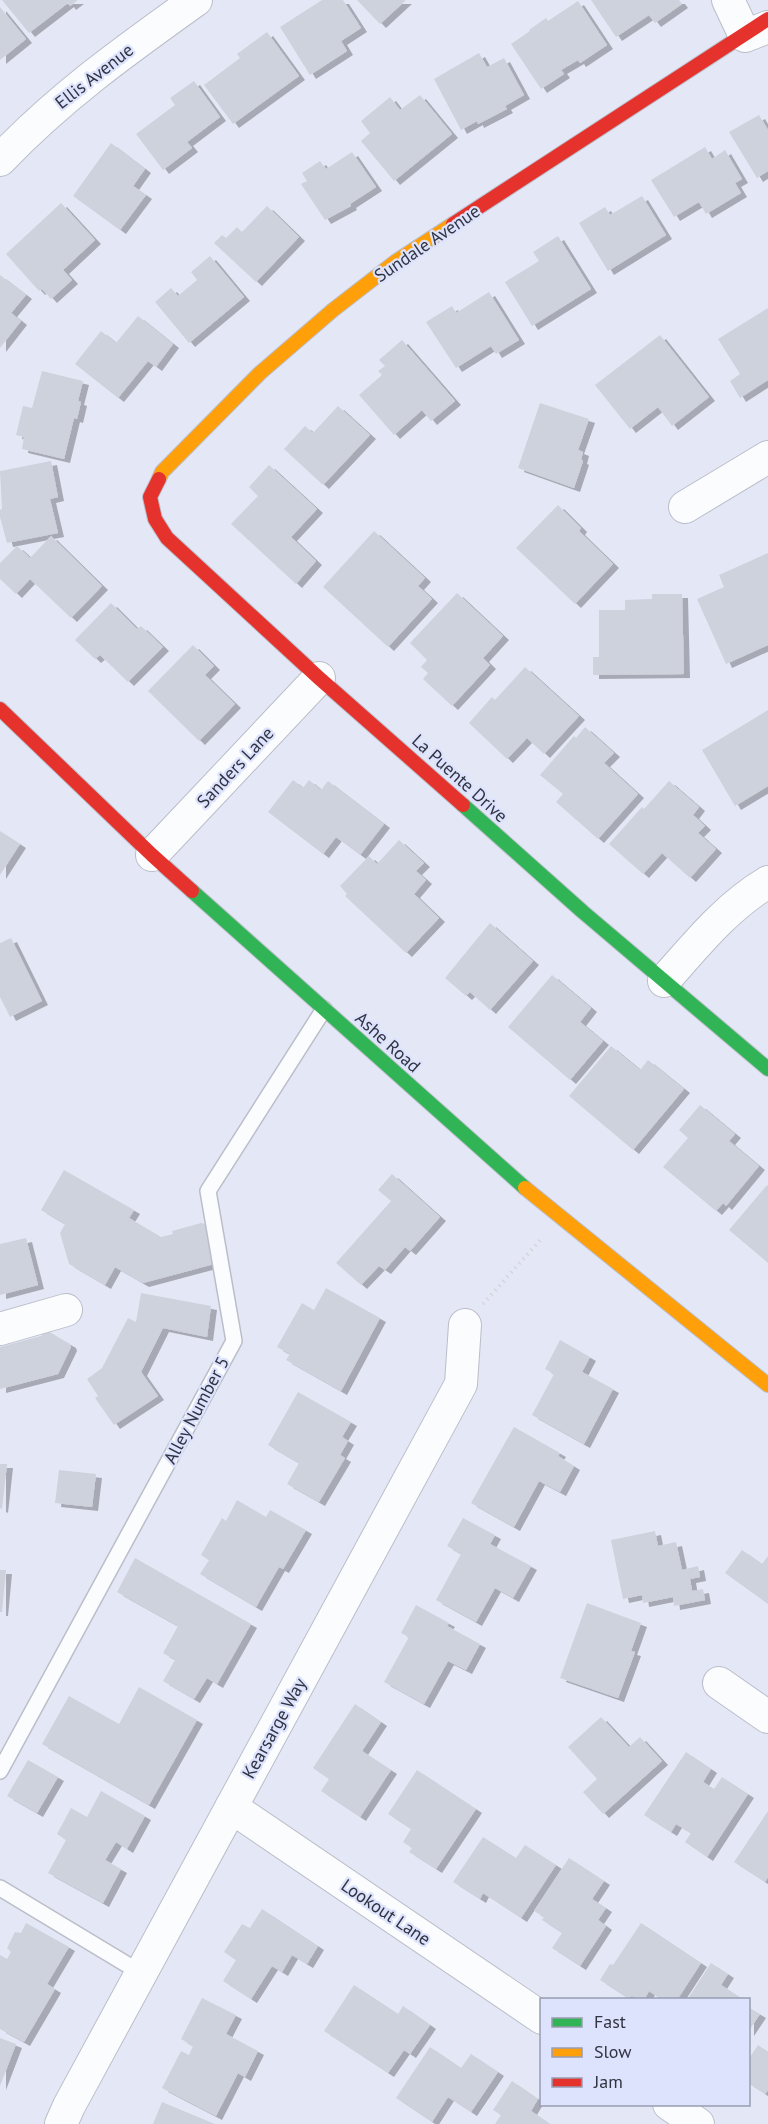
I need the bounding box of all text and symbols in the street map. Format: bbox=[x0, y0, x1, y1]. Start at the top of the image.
street label: Ellis Avenue bbox=[50, 38, 138, 114]
street label: Sundale Avenue bbox=[370, 199, 484, 287]
street label: Sanders Lane bbox=[192, 722, 278, 812]
street label: La Puente Drive bbox=[407, 729, 513, 827]
street label: Ashe Road bbox=[351, 1007, 425, 1077]
street label: Alley Number 5 bbox=[158, 1352, 234, 1468]
street label: Kearsarge Way bbox=[237, 1673, 311, 1782]
street label: Lookout Lane bbox=[337, 1874, 435, 1950]
legend bbox=[540, 1998, 750, 2106]
text: Fast bbox=[594, 2010, 626, 2033]
text: Slow bbox=[594, 2040, 632, 2063]
text: Jam bbox=[593, 2070, 623, 2093]

